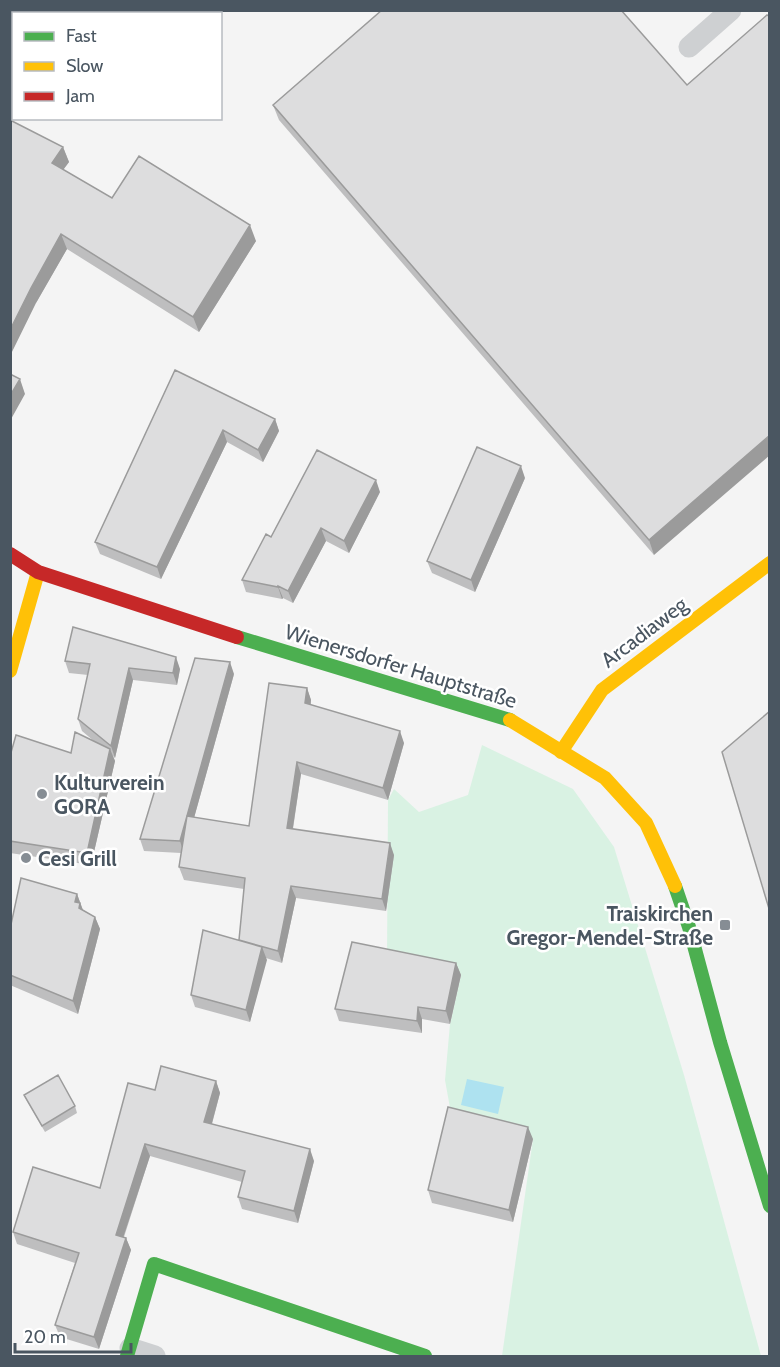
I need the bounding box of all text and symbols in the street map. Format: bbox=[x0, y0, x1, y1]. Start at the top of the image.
legend bbox=[12, 12, 222, 120]
text: Fast bbox=[66, 25, 97, 47]
text: Slow bbox=[66, 55, 103, 77]
text: Jam bbox=[65, 85, 95, 107]
street label: Arcadiaweg bbox=[596, 591, 692, 672]
street label: Wienersdorfer Hauptstraße bbox=[282, 619, 520, 713]
place label: Kulturverein GORA bbox=[54, 770, 165, 819]
marker: Kulturverein GORA bbox=[35, 787, 49, 801]
place label: Cesi Grill bbox=[38, 846, 117, 871]
marker: Cesi Grill bbox=[19, 851, 33, 865]
place label: Traiskirchen Gregor-Mendel-Straße bbox=[506, 901, 713, 950]
marker: Traiskirchen Gregor-Mendel-Straße bbox=[718, 918, 732, 932]
scale bar bbox=[15, 1316, 130, 1354]
text: 20 m bbox=[24, 1326, 66, 1348]

